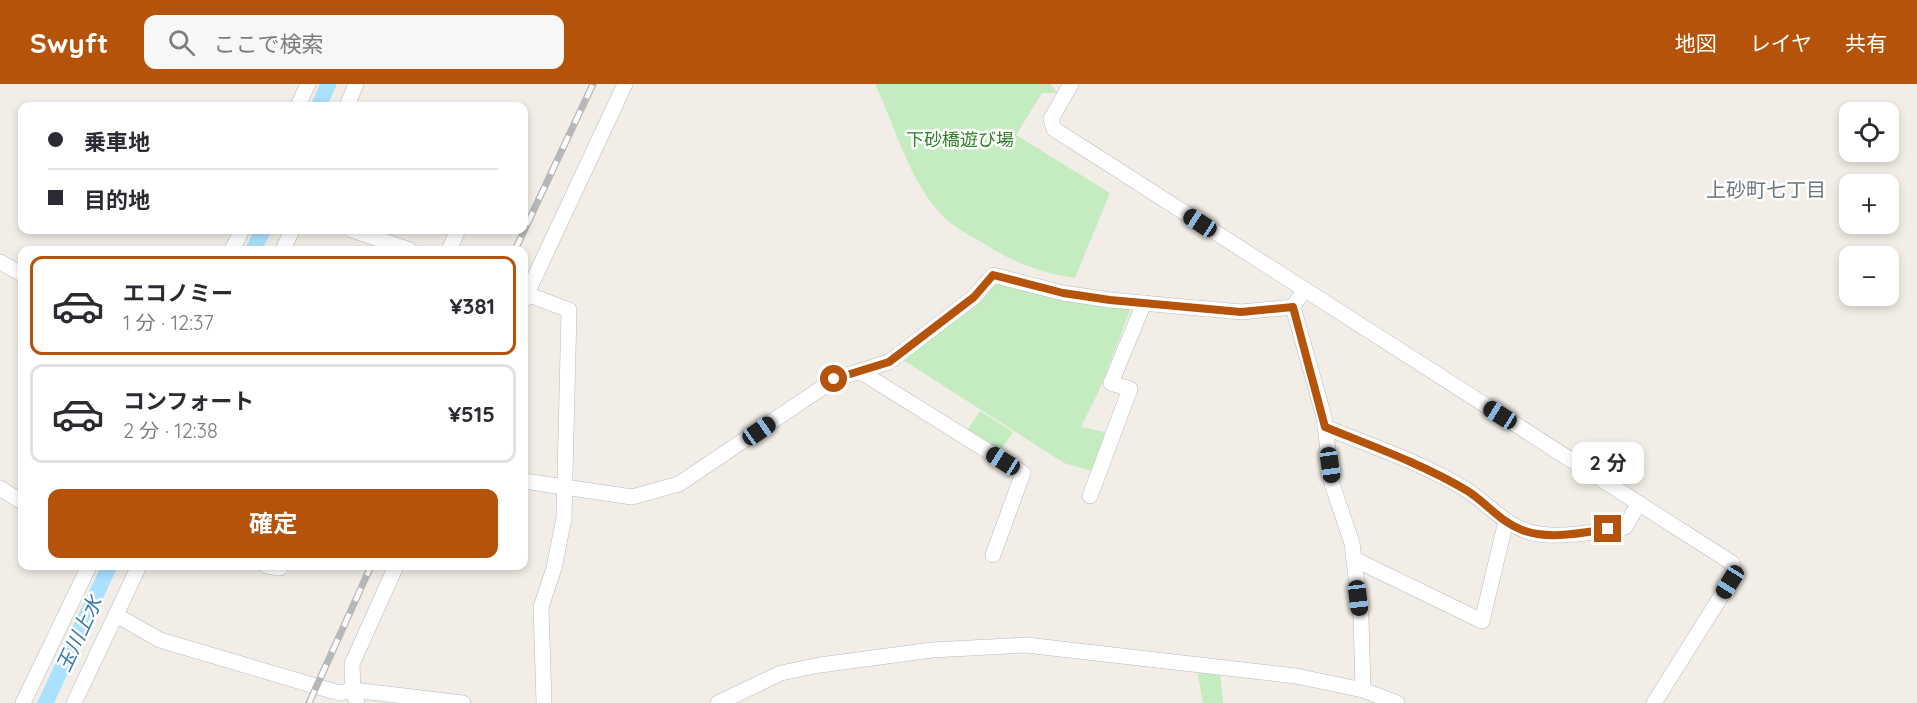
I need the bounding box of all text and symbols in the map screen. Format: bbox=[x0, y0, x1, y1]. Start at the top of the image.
search box bbox=[144, 15, 564, 69]
text: Swyft bbox=[30, 25, 108, 60]
icon: search bbox=[165, 26, 198, 59]
text: ここで検索 bbox=[213, 30, 323, 58]
text: 地図 bbox=[1675, 30, 1717, 56]
text: レイヤ bbox=[1750, 30, 1812, 56]
text: 共有 bbox=[1845, 30, 1887, 56]
map controls bbox=[1839, 102, 1899, 306]
button: locate bbox=[1839, 102, 1899, 162]
text: 乗車地 bbox=[84, 128, 150, 156]
park label: 下砂橋遊び場 bbox=[906, 128, 1014, 151]
button: + bbox=[1839, 174, 1899, 234]
district label: 上砂町七丁目 bbox=[1706, 177, 1826, 202]
text: 目的地 bbox=[84, 186, 150, 214]
car bbox=[1180, 206, 1220, 240]
button: − bbox=[1839, 246, 1899, 306]
icon: car bbox=[51, 279, 105, 333]
text: エコノミー bbox=[123, 279, 233, 307]
text: ¥381 bbox=[449, 292, 495, 320]
text: 1 分 · 12:37 bbox=[123, 310, 214, 335]
route start bbox=[820, 365, 847, 392]
icon: car bbox=[51, 387, 105, 441]
text: コンフォート bbox=[123, 387, 254, 415]
car bbox=[1480, 398, 1520, 432]
text: ¥515 bbox=[448, 400, 495, 428]
car bbox=[739, 413, 779, 449]
text: 2 分 · 12:38 bbox=[123, 418, 218, 443]
callout: 2 分 bbox=[1572, 442, 1644, 484]
car bbox=[983, 444, 1023, 478]
car bbox=[1319, 446, 1341, 484]
text: 2 分 bbox=[1590, 450, 1626, 475]
button: 確定 bbox=[48, 489, 498, 558]
route end bbox=[1594, 515, 1621, 542]
car bbox=[1713, 562, 1747, 602]
car bbox=[1347, 579, 1369, 617]
water label: 玉川上水 bbox=[50, 590, 108, 675]

